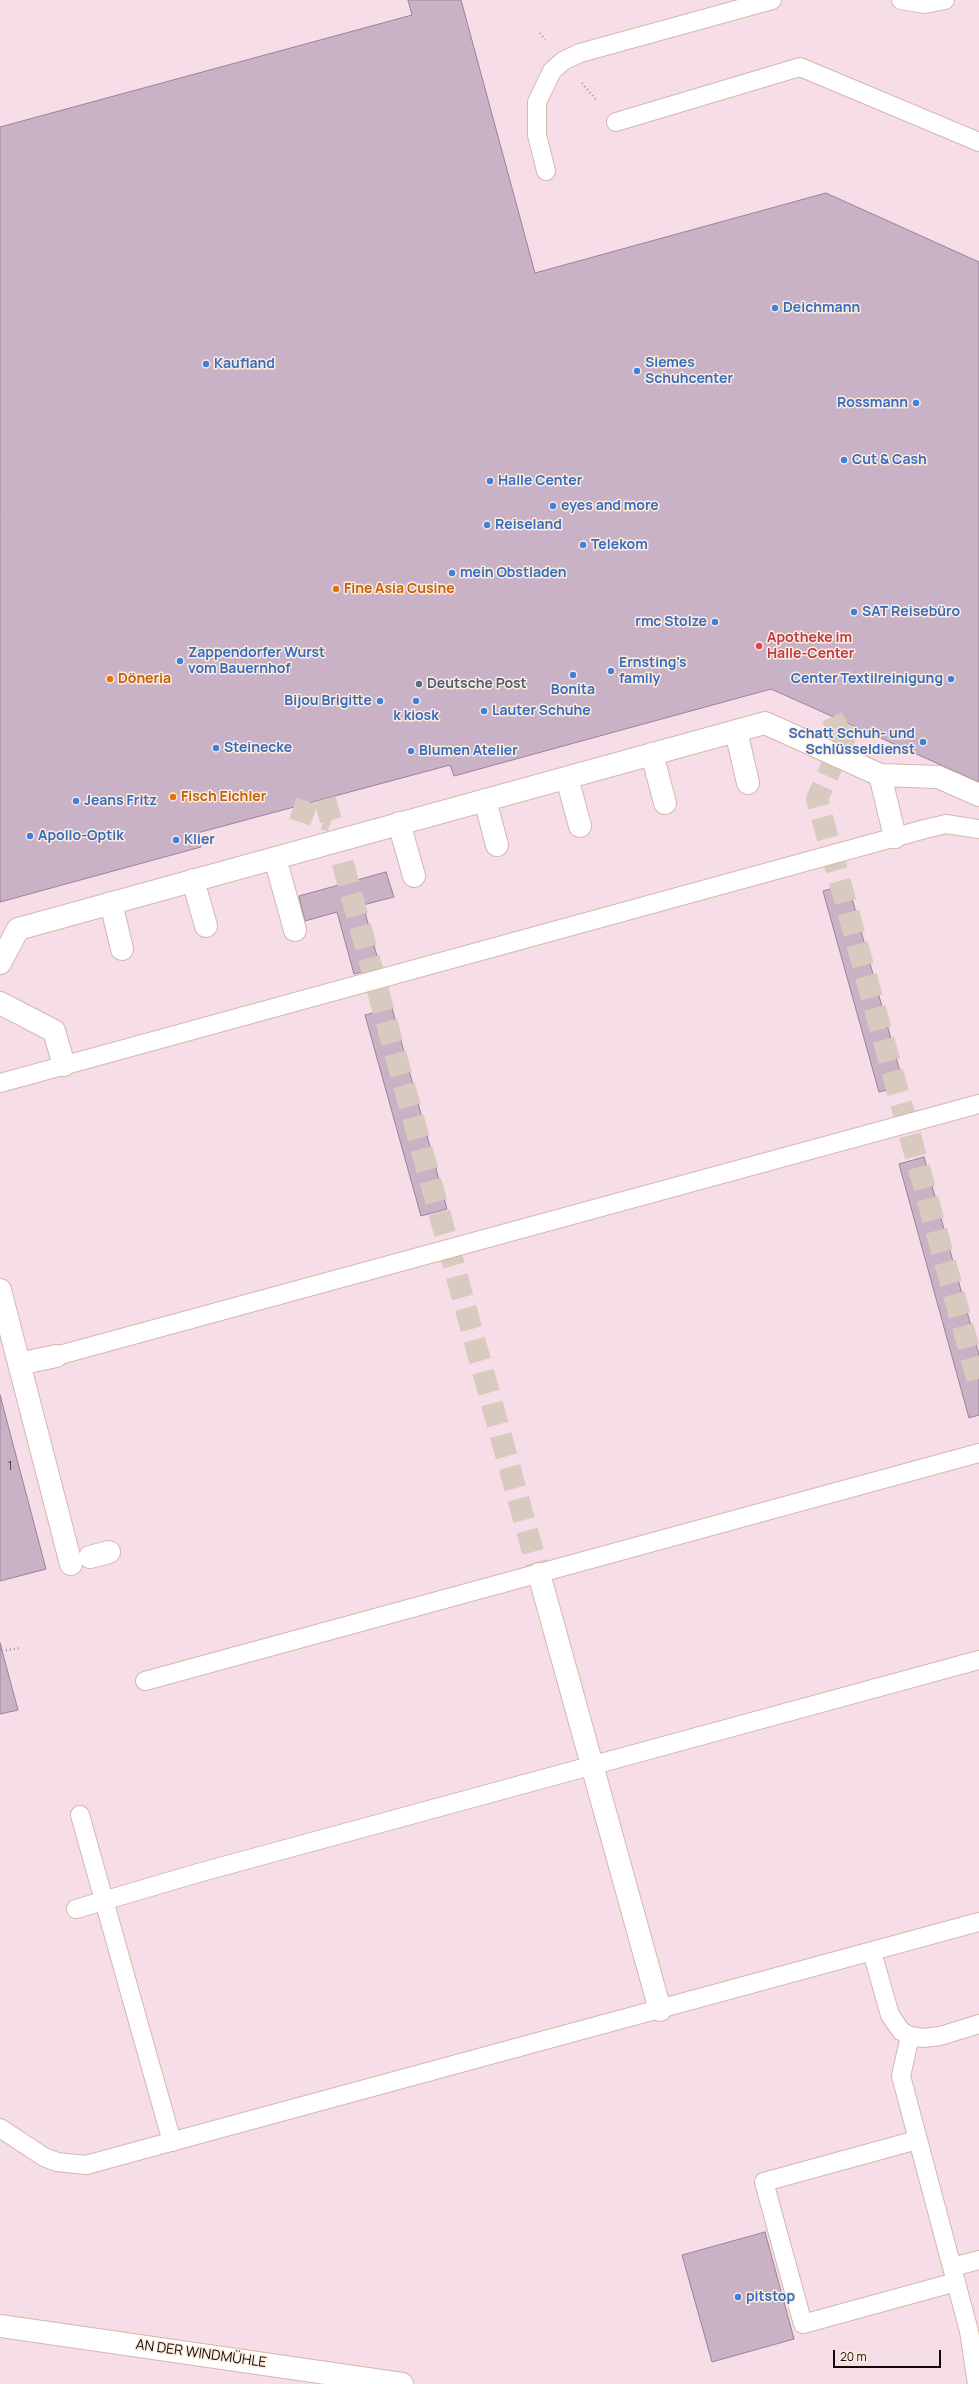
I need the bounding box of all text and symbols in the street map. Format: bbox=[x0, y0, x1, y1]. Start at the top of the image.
place label: Deichmann bbox=[783, 300, 860, 316]
marker: Deichmann bbox=[770, 303, 780, 313]
place label: Siemes Schuhcenter bbox=[645, 355, 733, 388]
place label: Kaufland bbox=[214, 356, 275, 372]
marker: Kaufland bbox=[201, 359, 211, 369]
marker: Siemes Schuhcenter bbox=[632, 366, 642, 376]
place label: Rossmann bbox=[837, 395, 908, 411]
marker: Rossmann bbox=[911, 398, 921, 408]
place label: Cut & Cash bbox=[852, 452, 927, 468]
marker: Cut & Cash bbox=[839, 455, 849, 465]
place label: Halle Center bbox=[498, 473, 582, 489]
marker: Halle Center bbox=[485, 476, 495, 486]
place label: eyes and more bbox=[561, 498, 659, 514]
marker: eyes and more bbox=[548, 501, 558, 511]
place label: Reiseland bbox=[495, 517, 562, 533]
marker: Reiseland bbox=[482, 520, 492, 530]
place label: Telekom bbox=[591, 537, 648, 553]
marker: Telekom bbox=[578, 540, 588, 550]
place label: mein Obstladen bbox=[460, 565, 567, 581]
marker: mein Obstladen bbox=[447, 568, 457, 578]
place label: Fine Asia Cusine bbox=[344, 581, 455, 597]
marker: Fine Asia Cusine bbox=[331, 584, 341, 594]
place label: SAT Reisebüro bbox=[862, 604, 960, 620]
marker: SAT Reisebüro bbox=[849, 607, 859, 617]
place label: rmc Stolze bbox=[635, 614, 707, 630]
marker: rmc Stolze bbox=[710, 617, 720, 627]
place label: Apotheke im Halle-Center bbox=[767, 630, 854, 662]
marker: Apotheke im Halle-Center bbox=[754, 641, 764, 651]
place label: Zappendorfer Wurst vom Bauernhof bbox=[188, 645, 325, 678]
place label: Ernsting's family bbox=[619, 655, 687, 688]
marker: Zappendorfer Wurst vom Bauernhof bbox=[175, 656, 185, 666]
marker: Ernsting's family bbox=[606, 666, 616, 676]
marker: Bonita bbox=[568, 670, 578, 680]
place label: Döneria bbox=[118, 671, 171, 687]
place label: Center Textilreinigung bbox=[791, 671, 943, 687]
marker: Döneria bbox=[105, 674, 115, 684]
marker: Center Textilreinigung bbox=[946, 674, 956, 684]
place label: Deutsche Post bbox=[427, 676, 527, 692]
marker: Deutsche Post bbox=[414, 679, 424, 689]
place label: Bonita bbox=[551, 682, 595, 698]
place label: Bijou Brigitte bbox=[284, 693, 372, 709]
marker: Bijou Brigitte bbox=[375, 696, 385, 706]
marker: k kiosk bbox=[411, 696, 421, 706]
place label: Lauter Schuhe bbox=[492, 703, 591, 719]
marker: Lauter Schuhe bbox=[479, 706, 489, 716]
place label: k kiosk bbox=[393, 708, 439, 724]
place label: Schatt Schuh- und Schlüsseldienst bbox=[789, 726, 915, 758]
marker: Schatt Schuh- und Schlüsseldienst bbox=[918, 737, 928, 747]
place label: Steinecke bbox=[224, 740, 292, 756]
marker: Steinecke bbox=[211, 743, 221, 753]
place label: Blumen Atelier bbox=[419, 743, 518, 759]
marker: Blumen Atelier bbox=[406, 746, 416, 756]
place label: Fisch Eichler bbox=[181, 789, 266, 805]
marker: Fisch Eichler bbox=[168, 792, 178, 802]
place label: Jeans Fritz bbox=[84, 793, 157, 809]
marker: Jeans Fritz bbox=[71, 796, 81, 806]
place label: Apollo-Optik bbox=[38, 828, 124, 844]
marker: Apollo-Optik bbox=[25, 831, 35, 841]
place label: Klier bbox=[184, 832, 215, 848]
marker: Klier bbox=[171, 835, 181, 845]
house number: 1 bbox=[8, 1460, 12, 1474]
place label: pitstop bbox=[746, 2289, 795, 2305]
marker: pitstop bbox=[733, 2292, 743, 2302]
street label: AN DER WINDMÜHLE bbox=[135, 2337, 267, 2371]
scale bar bbox=[835, 2342, 943, 2368]
text: 20 m bbox=[840, 2348, 867, 2365]

